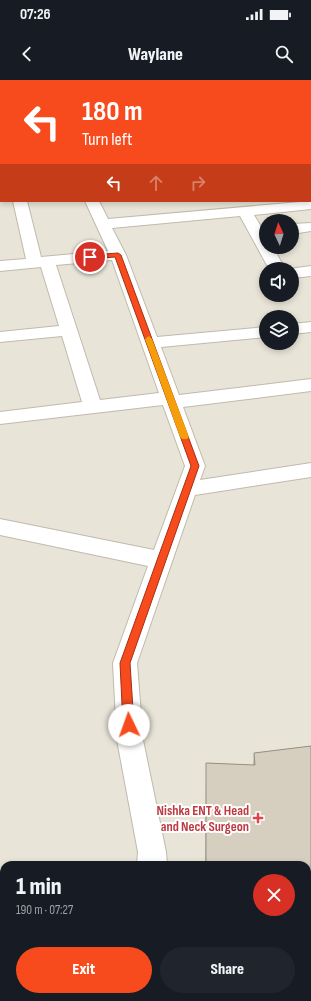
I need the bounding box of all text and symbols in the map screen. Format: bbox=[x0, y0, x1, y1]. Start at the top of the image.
text: 07:26 bbox=[20, 5, 51, 24]
icon: back bbox=[16, 43, 38, 65]
icon: search bbox=[273, 43, 295, 65]
text: Waylane bbox=[128, 44, 183, 65]
text: 180 m bbox=[82, 95, 142, 128]
icon: left bbox=[16, 96, 68, 148]
text: Turn left bbox=[82, 129, 133, 150]
icon: left bbox=[103, 172, 125, 194]
icon: ahead bbox=[145, 172, 167, 194]
icon: right bbox=[187, 172, 209, 194]
north arrow bbox=[259, 214, 299, 254]
map controls bbox=[259, 214, 299, 350]
pin bbox=[73, 240, 107, 274]
icon: arrive bbox=[79, 246, 101, 268]
button: sound bbox=[259, 262, 299, 302]
button: layers bbox=[259, 310, 299, 350]
position arrow bbox=[108, 704, 150, 746]
place label: Nishka ENT & Head and Neck Surgeon bbox=[157, 802, 249, 835]
marker: Nishka ENT & Head and Neck Surgeon bbox=[252, 812, 264, 824]
text: 1 min bbox=[16, 872, 62, 901]
button: close bbox=[253, 874, 295, 916]
text: 190 m · 07:27 bbox=[16, 902, 73, 918]
button: Exit bbox=[16, 947, 152, 993]
button: Share bbox=[160, 947, 295, 993]

